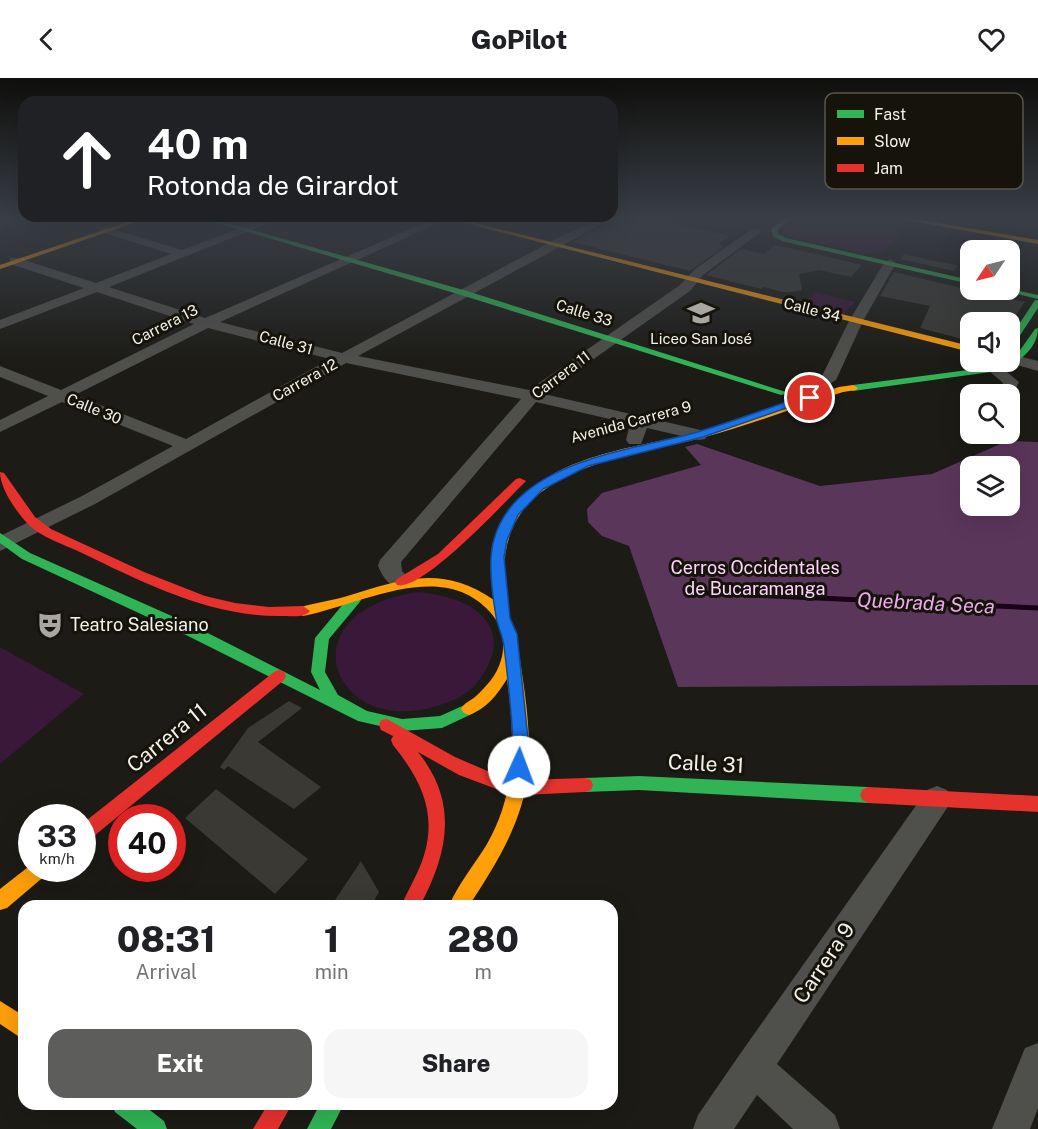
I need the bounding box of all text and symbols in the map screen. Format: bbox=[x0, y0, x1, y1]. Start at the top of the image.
icon: back bbox=[30, 23, 63, 56]
text: GoPilot bbox=[471, 23, 567, 55]
icon: heart bbox=[975, 23, 1008, 56]
legend bbox=[825, 93, 1023, 189]
text: Fast bbox=[874, 105, 906, 124]
text: 40 m bbox=[147, 119, 249, 168]
icon: ahead bbox=[48, 120, 126, 198]
text: Slow bbox=[874, 132, 911, 151]
text: Jam bbox=[874, 159, 903, 178]
text: Rotonda de Girardot bbox=[147, 169, 399, 201]
north arrow bbox=[960, 240, 1020, 300]
map controls bbox=[960, 240, 1020, 516]
street label: Calle 34 bbox=[782, 294, 842, 325]
street label: Calle 33 bbox=[554, 296, 614, 329]
school or university icon: Liceo San José bbox=[686, 298, 716, 328]
street label: Carrera 13 bbox=[129, 301, 201, 348]
button: sound bbox=[960, 312, 1020, 372]
street label: Calle 31 bbox=[258, 327, 315, 358]
place label: Liceo San José bbox=[650, 330, 752, 347]
street label: Carrera 11 bbox=[528, 347, 593, 402]
street label: Carrera 12 bbox=[269, 355, 340, 404]
pin bbox=[784, 372, 835, 423]
icon: arrive bbox=[793, 381, 826, 414]
button: search bbox=[960, 384, 1020, 444]
street label: Calle 30 bbox=[64, 390, 124, 427]
street label: Avenida Carrera 9 bbox=[569, 397, 693, 446]
button: layers bbox=[960, 456, 1020, 516]
park label: Cerros Occidentales de Bucaramanga bbox=[670, 557, 840, 599]
water label: Quebrada Seca bbox=[857, 587, 995, 619]
theatre icon: Teatro Salesiano bbox=[35, 610, 65, 640]
place label: Teatro Salesiano bbox=[70, 614, 209, 635]
street label: Carrera 11 bbox=[122, 698, 212, 777]
position arrow bbox=[487, 735, 551, 799]
street label: Calle 31 bbox=[667, 749, 745, 778]
speed limit sign: 40 bbox=[108, 804, 186, 882]
text: 33 bbox=[37, 818, 77, 854]
text: km/h bbox=[39, 850, 75, 867]
text: 08:31 bbox=[117, 918, 216, 960]
text: 1 bbox=[324, 918, 339, 960]
text: 280 bbox=[447, 918, 519, 960]
street label: Carrera 9 bbox=[788, 918, 860, 1008]
text: Arrival bbox=[135, 960, 197, 984]
text: min bbox=[315, 960, 349, 984]
text: m bbox=[475, 960, 492, 984]
button: Exit bbox=[48, 1029, 312, 1098]
button: Share bbox=[324, 1029, 588, 1098]

